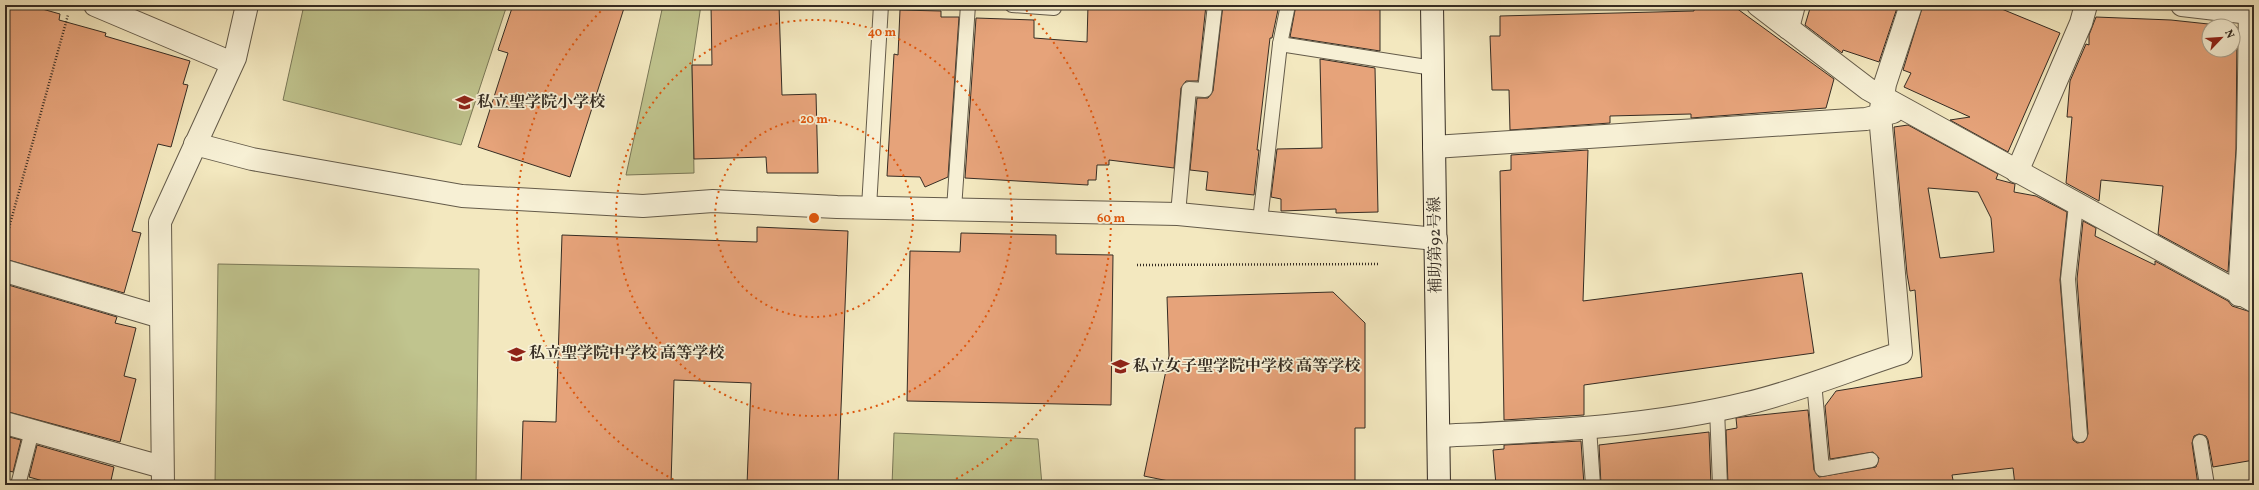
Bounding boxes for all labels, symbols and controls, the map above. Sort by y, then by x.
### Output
north arrow [2201,18,2241,58]
text: 40 m [868,25,897,41]
text: N [2220,28,2237,41]
place label: 私立聖学院小学校 [477,92,606,114]
school or university icon: 私立聖学院小学校 [454,93,474,113]
text: 20 m [800,112,828,128]
street label: 補助第92号線 [1424,196,1448,294]
centre of rings [807,211,821,225]
text: 60 m [1097,211,1125,227]
place label: 私立聖学院中学校 高等学校 [529,343,725,365]
school or university icon: 私立聖学院中学校 高等学校 [506,344,526,364]
place label: 私立女子聖学院中学校 高等学校 [1133,356,1361,378]
school or university icon: 私立女子聖学院中学校 高等学校 [1110,357,1130,377]

